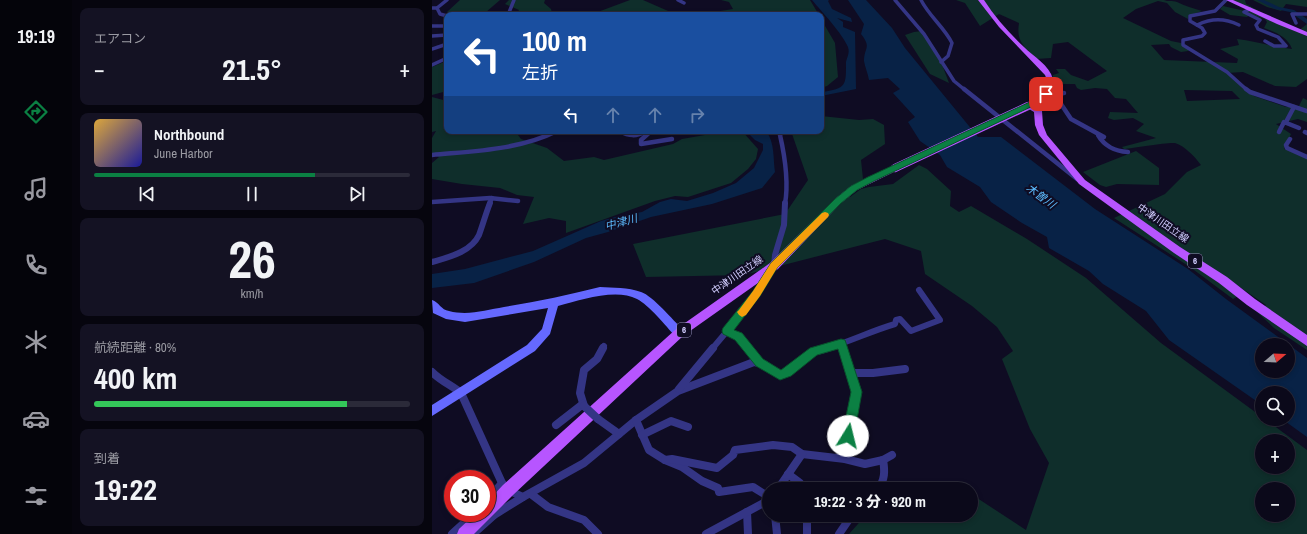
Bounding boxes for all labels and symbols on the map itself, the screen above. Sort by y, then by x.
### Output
pin [1029,77,1063,111]
water label: 木曽川 [1024,181,1059,212]
street label: 中津川田立線 [1135,200,1191,246]
water label: 中津川 [603,211,640,233]
street label: 中津川田立線 [709,252,765,298]
road number: 6 [1188,254,1202,268]
road number: 6 [677,323,691,337]
north arrow [1255,338,1295,378]
position arrow [827,415,869,457]
speed limit sign: 30 [444,470,496,522]

